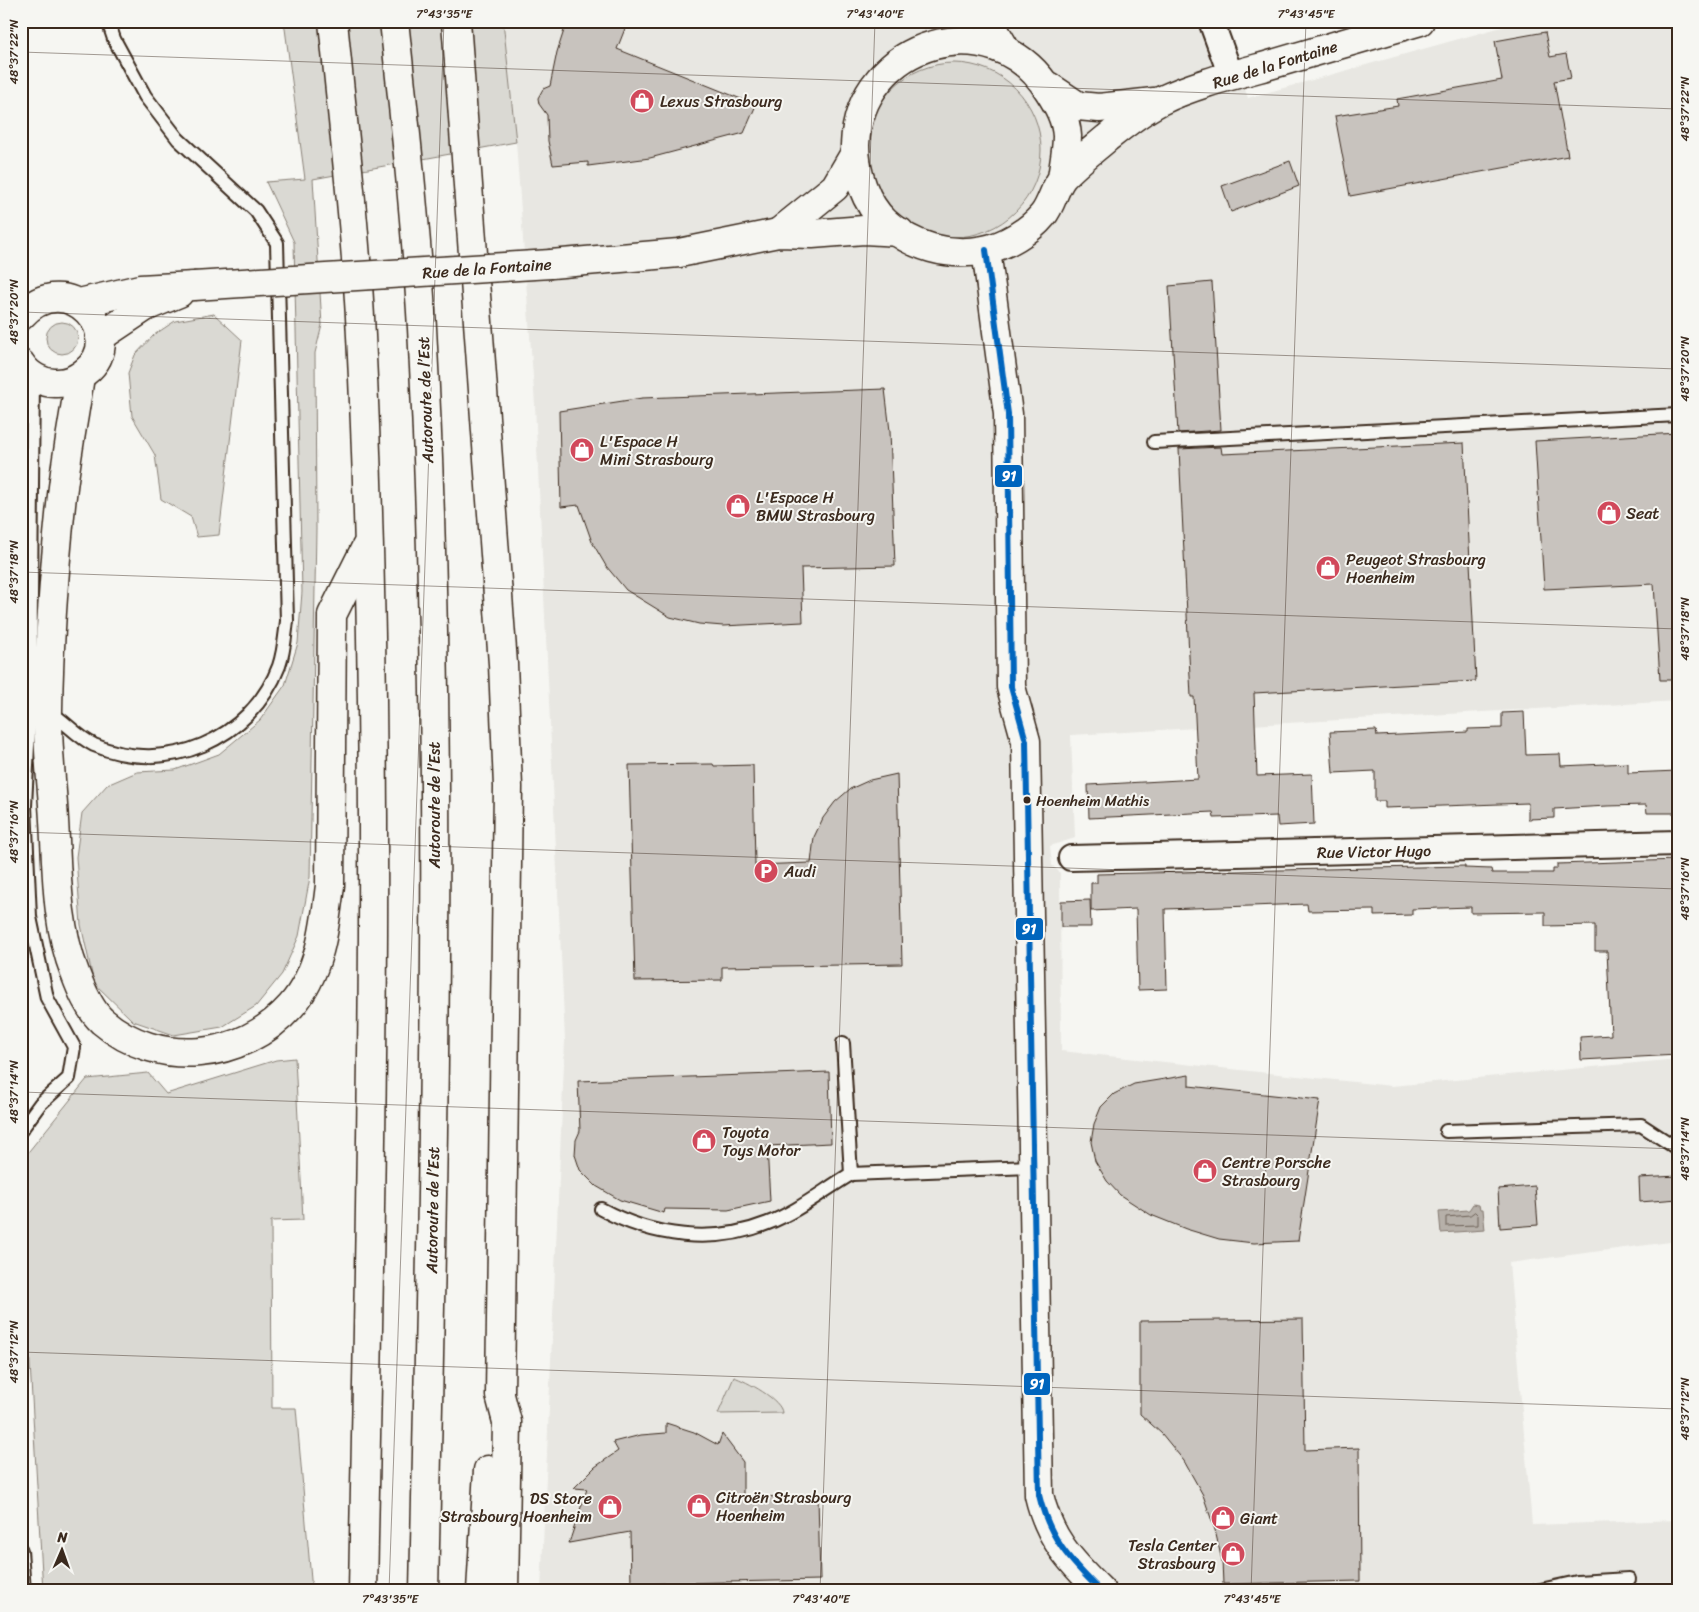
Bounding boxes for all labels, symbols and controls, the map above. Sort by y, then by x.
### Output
text: 7°43'35"E [416,3,473,25]
text: 7°43'40"E [846,3,905,25]
text: 7°43'45"E [1277,3,1336,25]
text: 48°37'22"N [3,19,25,84]
street label: Rue de la Fontaine [1209,32,1341,97]
text: 48°37'22"N [1674,76,1696,141]
place label: Lexus Strasbourg [660,87,782,116]
shop icon: Lexus Strasbourg [629,88,655,114]
street label: Rue de la Fontaine [421,250,553,287]
text: 48°37'20"N [3,279,25,345]
street label: Autoroute de l’Est [409,336,442,465]
text: 48°37'20"N [1674,336,1696,402]
place label: L'Espace H Mini Strasbourg [600,427,714,474]
shop icon: L'Espace H Mini Strasbourg [569,437,595,463]
line badge: 91 [994,464,1023,488]
text: 91 [1002,464,1016,489]
place label: L'Espace H BMW Strasbourg [756,483,875,530]
shop icon: L'Espace H BMW Strasbourg [725,493,751,519]
place label: Seat [1626,499,1659,528]
shop icon: Seat [1596,500,1622,526]
text: 48°37'18"N [3,540,25,604]
place label: Peugeot Strasbourg Hoenheim [1346,545,1486,592]
shop icon: Peugeot Strasbourg Hoenheim [1315,555,1341,581]
text: 48°37'18"N [1674,597,1696,661]
street label: Autoroute de l’Est [420,742,449,869]
place label: Hoenheim Mathis [1036,788,1150,814]
marker: Hoenheim Mathis [1022,795,1032,805]
text: 48°37'16"N [3,800,25,864]
street label: Rue Victor Hugo [1317,836,1431,867]
place label: Audi [783,857,817,886]
text: 48°37'16"N [1674,857,1696,921]
parking icon: Audi [753,858,779,884]
line badge: 91 [1015,917,1044,941]
text: 91 [1022,917,1036,942]
text: 48°37'14"N [3,1059,25,1124]
text: 48°37'14"N [1674,1116,1696,1181]
place label: Toyota Toys Motor [722,1118,802,1165]
shop icon: Toyota Toys Motor [691,1128,717,1154]
street label: Autoroute de l’Est [417,1146,448,1275]
place label: Centre Porsche Strasbourg [1222,1148,1331,1195]
shop icon: Centre Porsche Strasbourg [1192,1158,1218,1184]
text: 48°37'12"N [3,1320,25,1384]
line badge: 91 [1023,1372,1051,1396]
text: 91 [1030,1372,1044,1397]
text: 48°37'12"N [1674,1377,1696,1441]
place label: Citroën Strasbourg Hoenheim [716,1483,851,1530]
place label: DS Store Strasbourg Hoenheim [440,1484,592,1531]
shop icon: Citroën Strasbourg Hoenheim [686,1493,712,1519]
shop icon: DS Store Strasbourg Hoenheim [597,1494,623,1520]
place label: Giant [1240,1504,1278,1533]
shop icon: Giant [1210,1505,1236,1531]
north arrow [38,1524,88,1574]
text: N [56,1525,68,1550]
place label: Tesla Center Strasbourg [1128,1531,1217,1578]
shop icon: Tesla Center Strasbourg [1220,1541,1246,1567]
text: 7°43'35"E [362,1588,419,1610]
text: 7°43'40"E [792,1588,851,1610]
text: 7°43'45"E [1223,1588,1282,1610]

